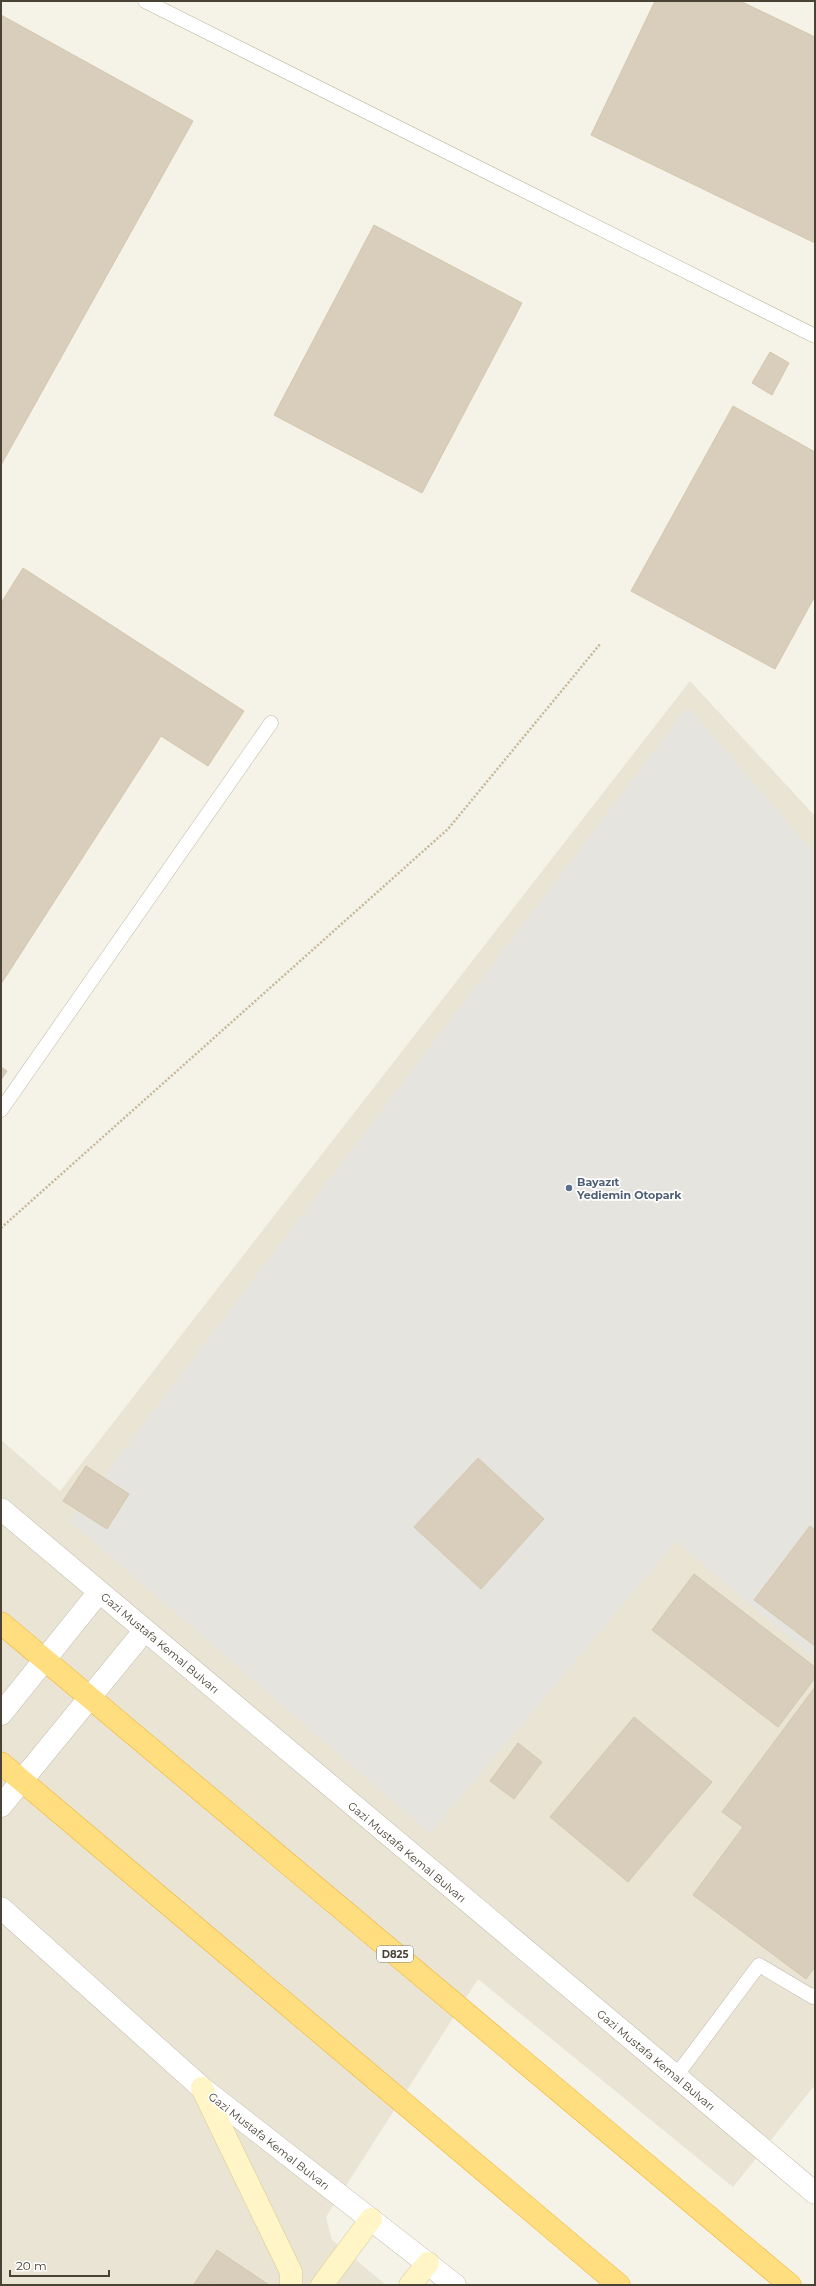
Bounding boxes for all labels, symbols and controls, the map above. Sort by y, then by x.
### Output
place label: Bayazıt Yediemin Otopark [576,1175,682,1202]
marker: Bayazıt Yediemin Otopark [564,1183,574,1193]
street label: Gazi Mustafa Kemal Bulvarı [98,1589,222,1697]
street label: Gazi Mustafa Kemal Bulvarı [345,1798,469,1906]
road number: D825 [377,1946,413,1962]
street label: Gazi Mustafa Kemal Bulvarı [594,2006,718,2114]
street label: Gazi Mustafa Kemal Bulvarı [206,2089,332,2193]
scale bar [10,2252,109,2278]
text: 20 m [16,2258,47,2273]

